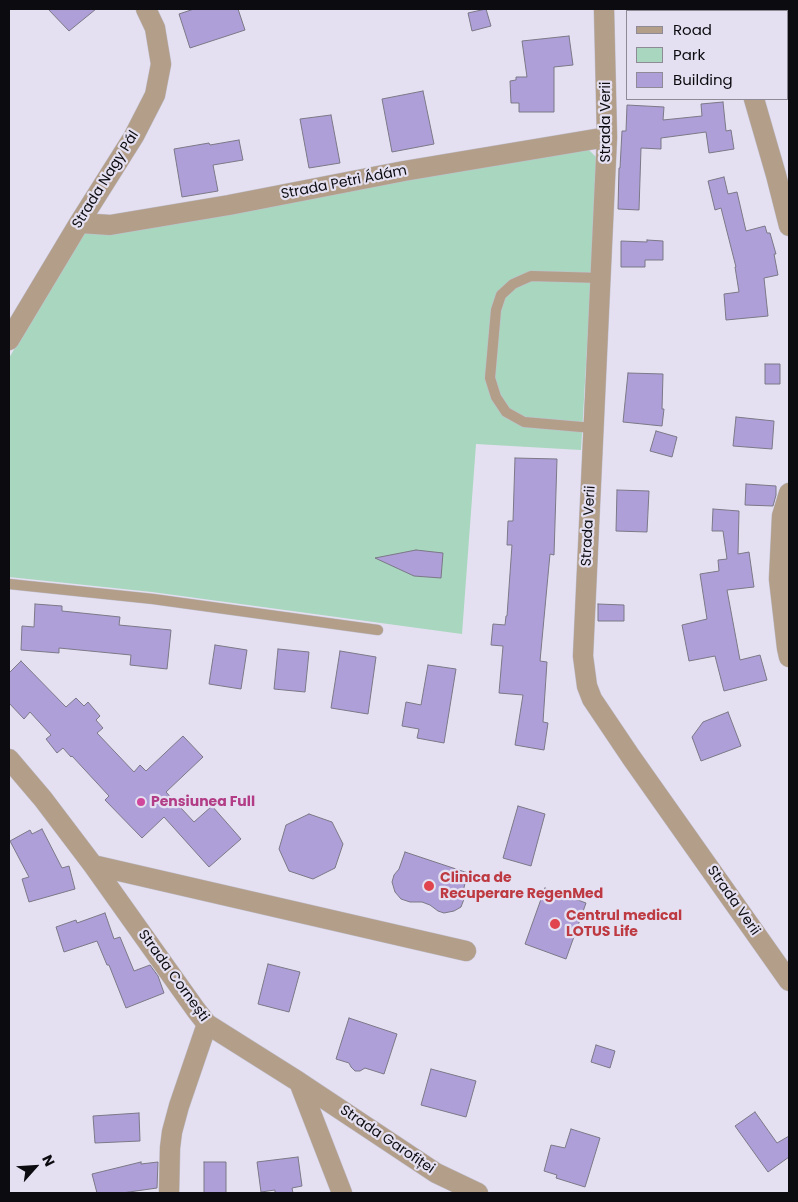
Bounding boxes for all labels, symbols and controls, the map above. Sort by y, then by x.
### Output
legend [626,10,788,100]
text: Road [673,19,712,40]
text: Park [673,44,705,65]
text: Building [673,69,733,90]
street label: Strada Verii [598,82,614,162]
street label: Strada Nagy Pál [69,128,143,232]
street label: Strada Petri Ádám [280,163,408,203]
street label: Strada Verii [578,485,600,567]
place label: Pensiunea Full [151,794,255,810]
marker: Pensiunea Full [135,796,147,808]
street label: Strada Verii [703,863,763,939]
place label: Clinica de Recuperare RegenMed [440,870,603,902]
marker: Clinica de Recuperare RegenMed [422,879,436,893]
place label: Centrul medical LOTUS Life [566,908,682,940]
marker: Centrul medical LOTUS Life [548,917,562,931]
street label: Strada Cornești [134,927,212,1025]
street label: Strada Garofiței [337,1102,437,1178]
north arrow [10,1142,60,1192]
text: N [37,1151,60,1170]

